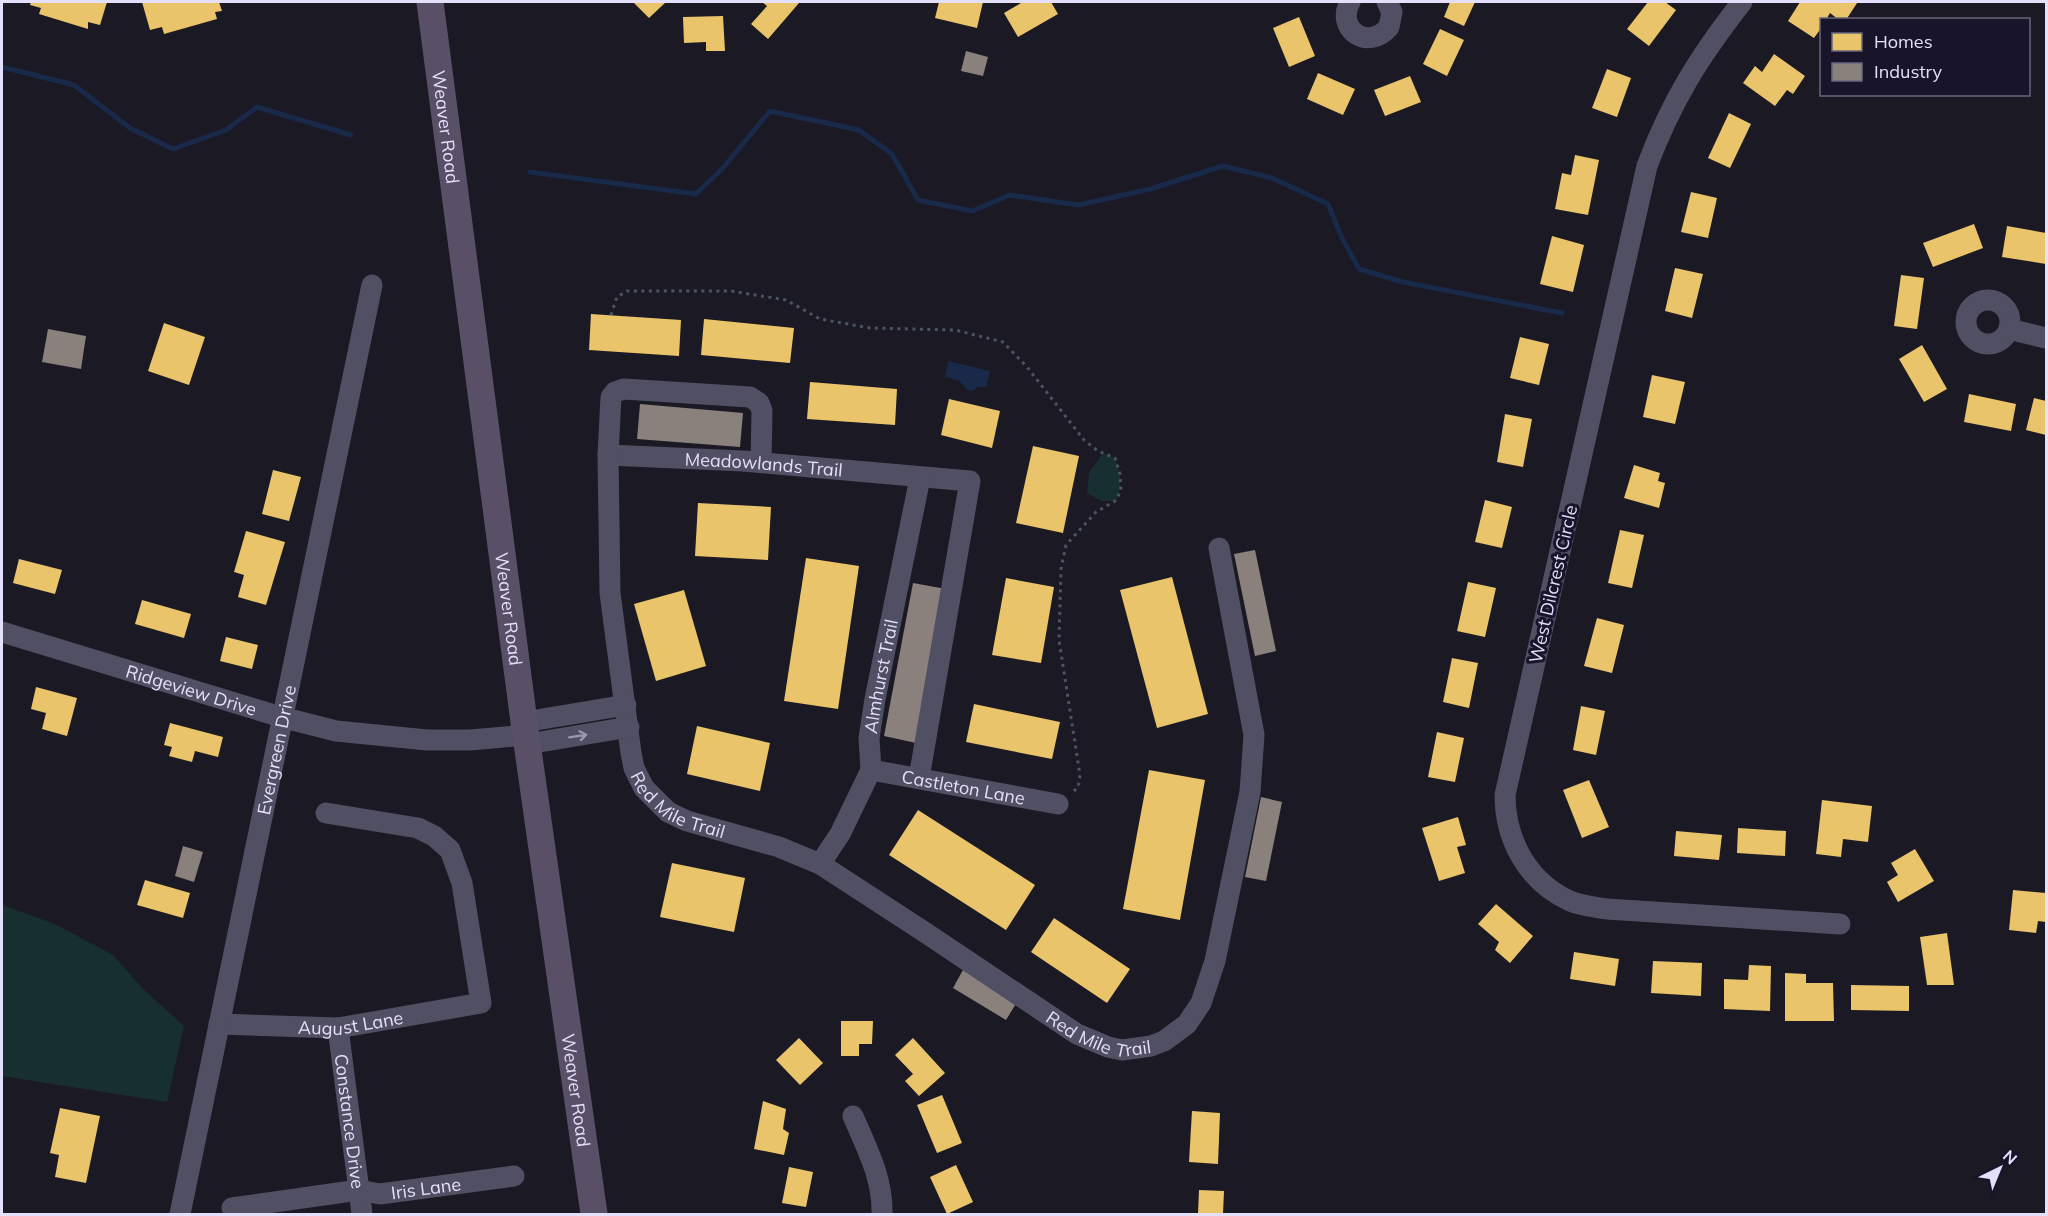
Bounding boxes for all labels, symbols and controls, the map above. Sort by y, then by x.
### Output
legend [1820,18,2030,96]
text: Homes [1874,30,1933,53]
text: Industry [1874,60,1943,83]
street label: Weaver Road [428,69,465,185]
street label: Meadowlands Trail [684,447,844,481]
street label: West Dilcrest Circle [1524,503,1582,665]
street label: Weaver Road [490,551,528,667]
street label: Almhurst Trail [858,617,902,735]
street label: Ridgeview Drive [123,659,260,720]
street label: Evergreen Drive [251,683,301,817]
one-way arrow [568,730,588,741]
street label: Castleton Lane [900,764,1027,809]
street label: Red Mile Trail [626,767,728,843]
street label: August Lane [298,1005,405,1040]
street label: Red Mile Trail [1042,1005,1152,1062]
street label: Weaver Road [557,1032,596,1148]
street label: Constance Drive [330,1052,370,1190]
north arrow [1970,1138,2030,1198]
text: N [1999,1146,2021,1168]
street label: Iris Lane [390,1172,462,1204]

